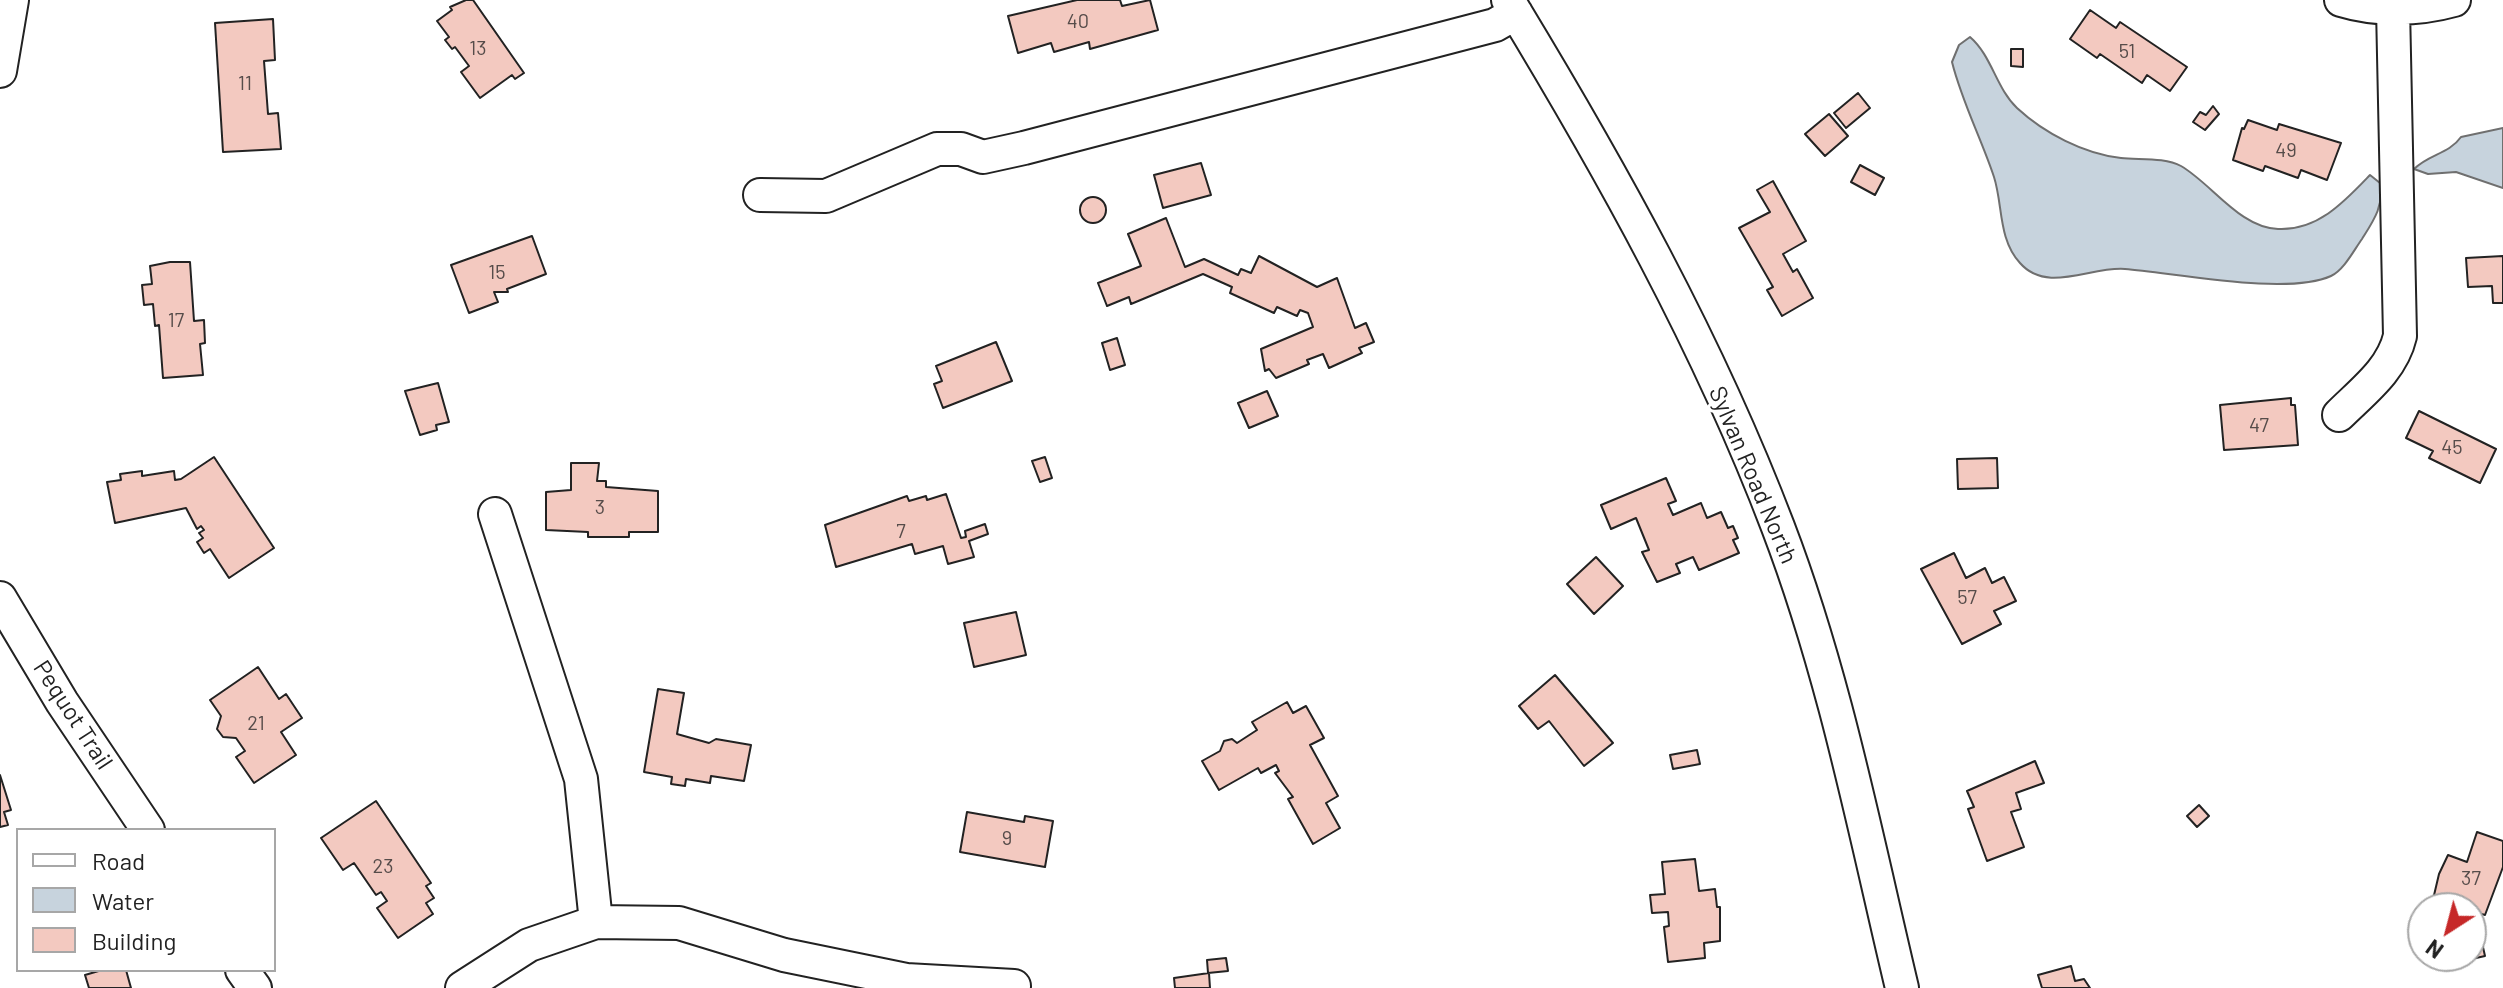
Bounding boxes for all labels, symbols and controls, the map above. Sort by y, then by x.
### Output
house number: 40 [1067,9,1089,33]
house number: 13 [469,36,487,60]
house number: 51 [2119,39,2135,63]
house number: 11 [238,71,252,95]
house number: 49 [2275,138,2297,162]
house number: 15 [488,260,506,284]
house number: 17 [168,308,184,332]
street label: Sylvan Road North [1703,382,1803,568]
house number: 47 [2249,413,2269,437]
house number: 45 [2441,435,2463,459]
house number: 3 [595,495,605,519]
house number: 7 [896,519,906,543]
house number: 57 [1957,585,1977,609]
street label: Pequot Trail [27,655,119,775]
house number: 21 [247,711,265,735]
house number: 9 [1002,826,1012,850]
legend [16,828,276,972]
text: Road [92,846,145,875]
house number: 23 [373,854,393,878]
house number: 37 [2461,866,2481,890]
text: Water [92,886,154,915]
north arrow [2407,892,2487,972]
text: Building [92,926,176,955]
text: N [2421,935,2448,965]

